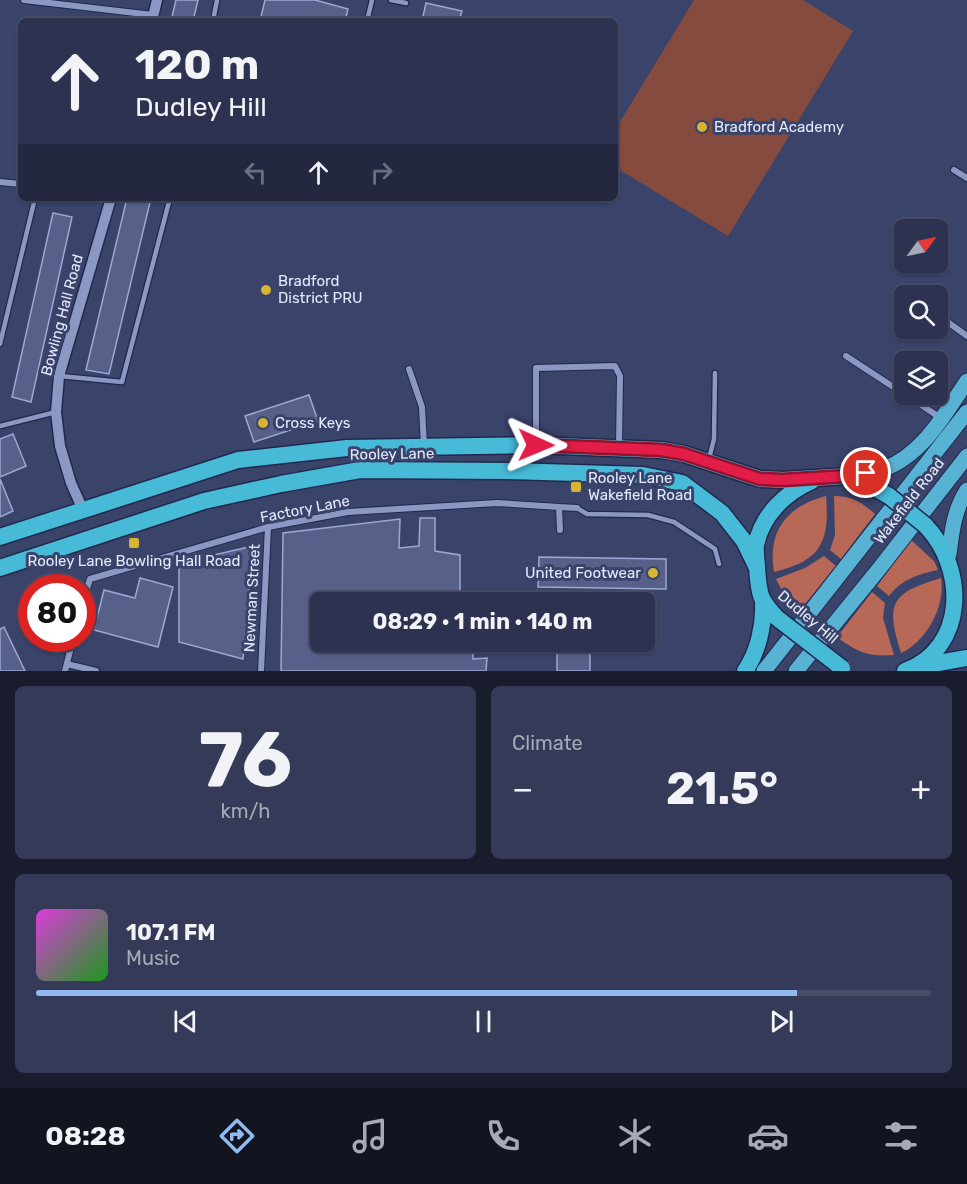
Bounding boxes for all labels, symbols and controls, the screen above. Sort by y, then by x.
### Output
text: 120 m [135,40,259,90]
icon: ahead [36,42,114,120]
text: Dudley Hill [135,91,267,123]
place label: Bradford Academy [714,118,844,136]
marker: Bradford Academy [695,120,709,134]
icon: left [239,156,272,189]
icon: ahead [302,156,335,189]
icon: right [365,156,398,189]
north arrow [894,219,948,273]
map controls [894,219,948,405]
street label: Bowling Hall Road [37,252,87,378]
place label: Bradford District PRU [278,272,363,307]
marker: Bradford District PRU [259,283,273,297]
button: search [894,285,948,339]
button: layers [894,351,948,405]
position arrow [504,413,568,477]
place label: Cross Keys [275,414,351,432]
marker: Cross Keys [256,416,270,430]
street label: Rooley Lane [350,444,434,464]
pin [840,447,891,498]
street label: Wakefield Road [870,454,948,548]
icon: arrive [849,456,882,489]
place label: Rooley Lane Wakefield Road [588,469,692,504]
marker: Rooley Lane Wakefield Road [569,480,583,494]
street label: Factory Lane [259,491,351,527]
marker: Rooley Lane Bowling Hall Road [127,536,141,550]
street label: Newman Street [240,543,264,653]
place label: Rooley Lane Bowling Hall Road [27,552,241,570]
place label: United Footwear [525,564,641,582]
marker: United Footwear [646,566,660,580]
speed limit sign: 80 [18,574,96,652]
street label: Dudley Hill [774,587,842,647]
text: 08:29 · 1 min · 140 m [373,608,592,635]
text: 76 [199,713,292,806]
text: Climate [512,731,583,755]
text: 21.5° [666,762,778,815]
text: − [512,769,533,808]
text: + [910,769,931,808]
text: km/h [221,799,270,823]
text: 107.1 FM [126,919,216,946]
text: Music [126,946,180,970]
icon: previous [169,1005,202,1038]
icon: pause [467,1005,500,1038]
icon: next [765,1005,798,1038]
icon: directions [216,1115,258,1157]
icon: music [349,1115,391,1157]
icon: phone [482,1115,524,1157]
icon: climate [614,1115,656,1157]
icon: car [747,1115,789,1157]
icon: filters [880,1115,922,1157]
text: 08:28 [45,1120,126,1152]

